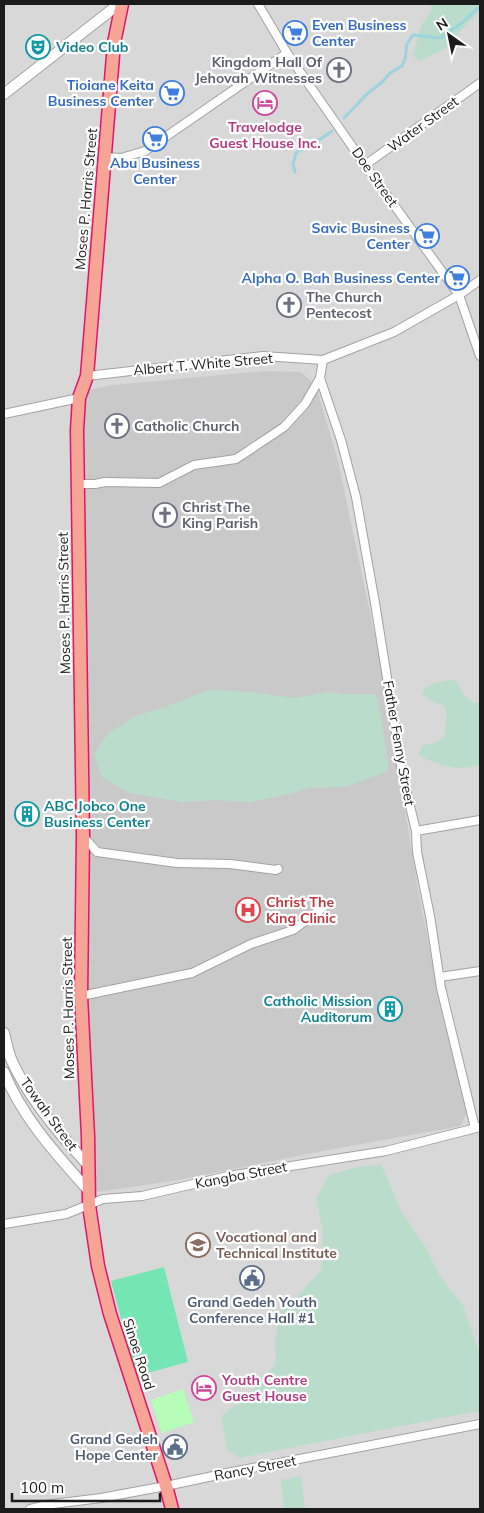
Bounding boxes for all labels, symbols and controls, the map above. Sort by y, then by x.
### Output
north arrow [424,10,474,60]
text: N [433,14,451,35]
place label: Even Business Center [312,16,406,50]
supermarket icon: Even Business Center [282,20,308,46]
theatre icon: Video Club [25,34,51,60]
place label: Video Club [55,38,129,56]
place label: Kingdom Hall Of Jehovah Witnesses [195,53,323,87]
church icon: Kingdom Hall Of Jehovah Witnesses [326,57,352,83]
place label: Tioiane Keita Business Center [48,76,154,110]
supermarket icon: Tioiane Keita Business Center [159,80,185,106]
hotel icon: Travelodge Guest House Inc. [252,90,278,116]
street label: Water Street [384,92,462,156]
place label: Travelodge Guest House Inc. [209,118,321,152]
supermarket icon: Abu Business Center [142,126,168,152]
street label: Moses P. Harris Street [71,127,101,271]
street label: Doe Street [348,144,402,210]
place label: Abu Business Center [110,154,200,188]
place label: Savic Business Center [311,219,410,253]
supermarket icon: Savic Business Center [414,223,440,249]
supermarket icon: Alpha O. Bah Business Center [444,265,470,291]
place label: Alpha O. Bah Business Center [242,269,440,287]
place label: The Church Pentecost [306,288,382,322]
church icon: The Church Pentecost [276,292,302,318]
street label: Albert T. White Street [132,349,274,379]
church icon: Catholic Church [104,413,130,439]
place label: Catholic Church [134,417,240,435]
place label: Christ The King Parish [182,498,258,532]
church icon: Christ The King Parish [152,502,178,528]
street label: Moses P. Harris Street [54,532,74,674]
street label: Father Fenny Street [379,679,419,807]
place label: ABC Jobco One Business Center [44,797,151,831]
building icon: ABC Jobco One Business Center [14,801,40,827]
place label: Christ The King Clinic [266,893,336,927]
hospital icon: Christ The King Clinic [235,897,261,923]
street label: Moses P. Harris Street [58,937,78,1079]
place label: Catholic Mission Auditorum [264,992,372,1026]
building icon: Catholic Mission Auditorum [377,996,403,1022]
street label: Towah Street [16,1074,82,1154]
street label: Kangba Street [194,1157,289,1193]
place label: Vocational and Technical Institute [215,1228,337,1262]
school or university icon: Vocational and Technical Institute [185,1232,211,1258]
public building icon: Grand Gedeh Youth Conference Hall #1 [239,1265,265,1291]
place label: Grand Gedeh Youth Conference Hall #1 [187,1293,317,1327]
street label: Sinoe Road [119,1316,159,1392]
place label: Youth Centre Guest House [221,1371,308,1405]
hotel icon: Youth Centre Guest House [191,1375,217,1401]
place label: Grand Gedeh Hope Center [70,1430,158,1464]
public building icon: Grand Gedeh Hope Center [162,1434,188,1460]
street label: Rancy Street [213,1451,298,1485]
scale bar [12,1470,160,1502]
text: 100 m [20,1478,64,1497]

